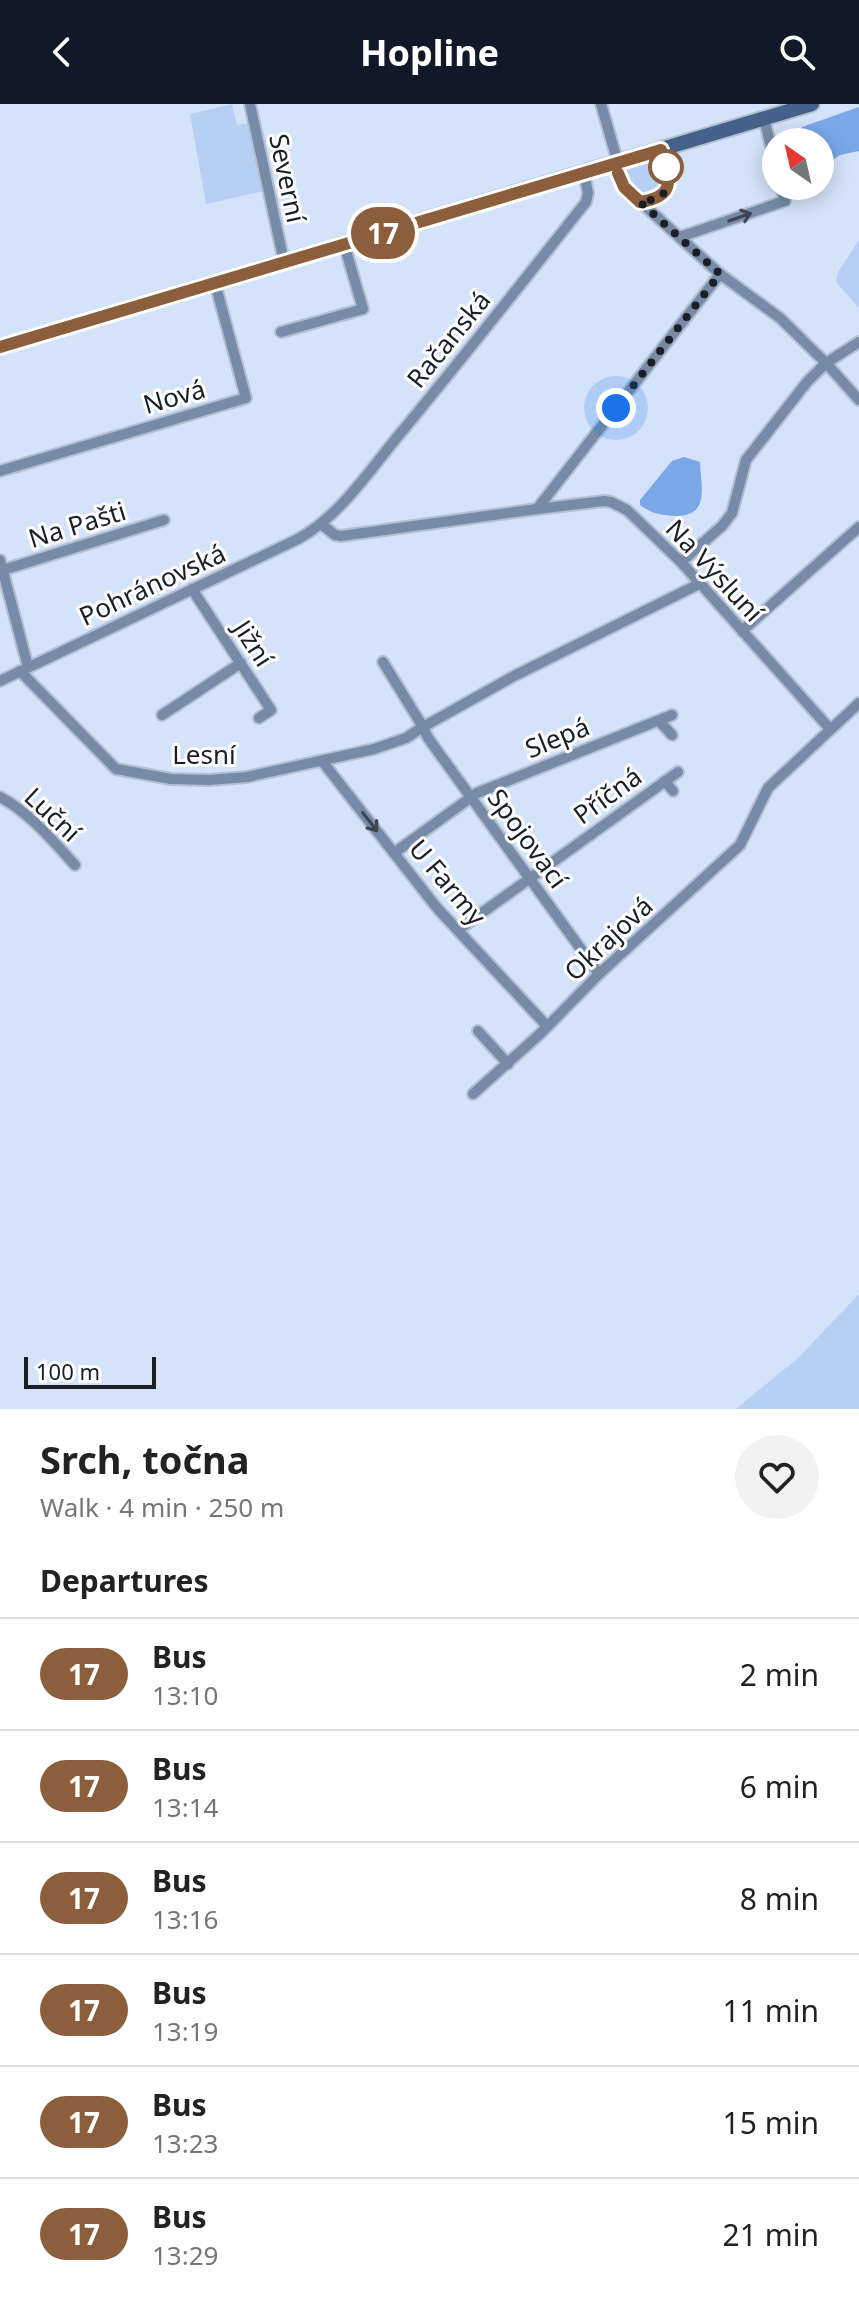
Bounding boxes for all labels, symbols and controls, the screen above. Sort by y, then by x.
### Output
text: Hopline [360,28,499,77]
icon: back [40,30,84,74]
icon: search [775,30,819,74]
north arrow [762,128,834,200]
map controls [762,128,834,200]
street label: Severní [261,130,315,227]
unlabelled marker [649,150,683,184]
line badge: 17 [347,207,419,259]
one-way arrow [727,208,752,223]
text: 17 [367,214,399,252]
street label: Račanská [398,283,498,395]
street label: Nová [139,370,209,422]
your location [596,388,636,428]
street label: Na Pašti [24,492,130,556]
street label: Na Výsluní [658,511,773,630]
street label: Pohránovská [73,534,231,634]
street label: Jižní [224,610,283,674]
street label: Slepá [520,708,594,766]
street label: Lesní [172,736,237,772]
street label: Příčná [566,758,648,832]
street label: Luční [17,779,90,850]
street label: Spojovací [480,781,577,896]
one-way arrow [362,811,379,832]
street label: U Farmy [401,831,495,933]
street label: Okrajová [556,888,660,988]
scale bar [24,1353,156,1389]
text: 100 m [36,1356,100,1386]
text: Srch, točna [40,1433,250,1485]
button: heart [735,1435,819,1519]
text: Walk · 4 min · 250 m [40,1489,284,1525]
text: Departures [40,1560,209,1601]
text: Bus [152,1636,207,1677]
text: 2 min [740,1654,819,1695]
text: 17 [68,1655,100,1693]
text: 13:10 [152,1677,218,1713]
text: Bus [152,1748,207,1789]
text: 6 min [740,1766,819,1807]
text: 17 [68,1767,100,1805]
text: 13:14 [152,1789,218,1825]
text: Bus [152,1860,207,1901]
text: 8 min [740,1878,819,1919]
text: 17 [68,1879,100,1917]
text: 13:16 [152,1901,218,1937]
text: Bus [152,1972,207,2013]
text: 11 min [723,1990,819,2031]
text: 17 [68,1991,100,2029]
text: 13:19 [152,2013,218,2049]
text: Bus [152,2084,207,2125]
text: 15 min [723,2102,819,2143]
text: 17 [68,2103,100,2141]
text: 13:23 [152,2125,218,2161]
text: Bus [152,2196,207,2237]
text: 21 min [723,2214,819,2255]
text: 17 [68,2215,100,2253]
text: 13:29 [152,2237,218,2273]

